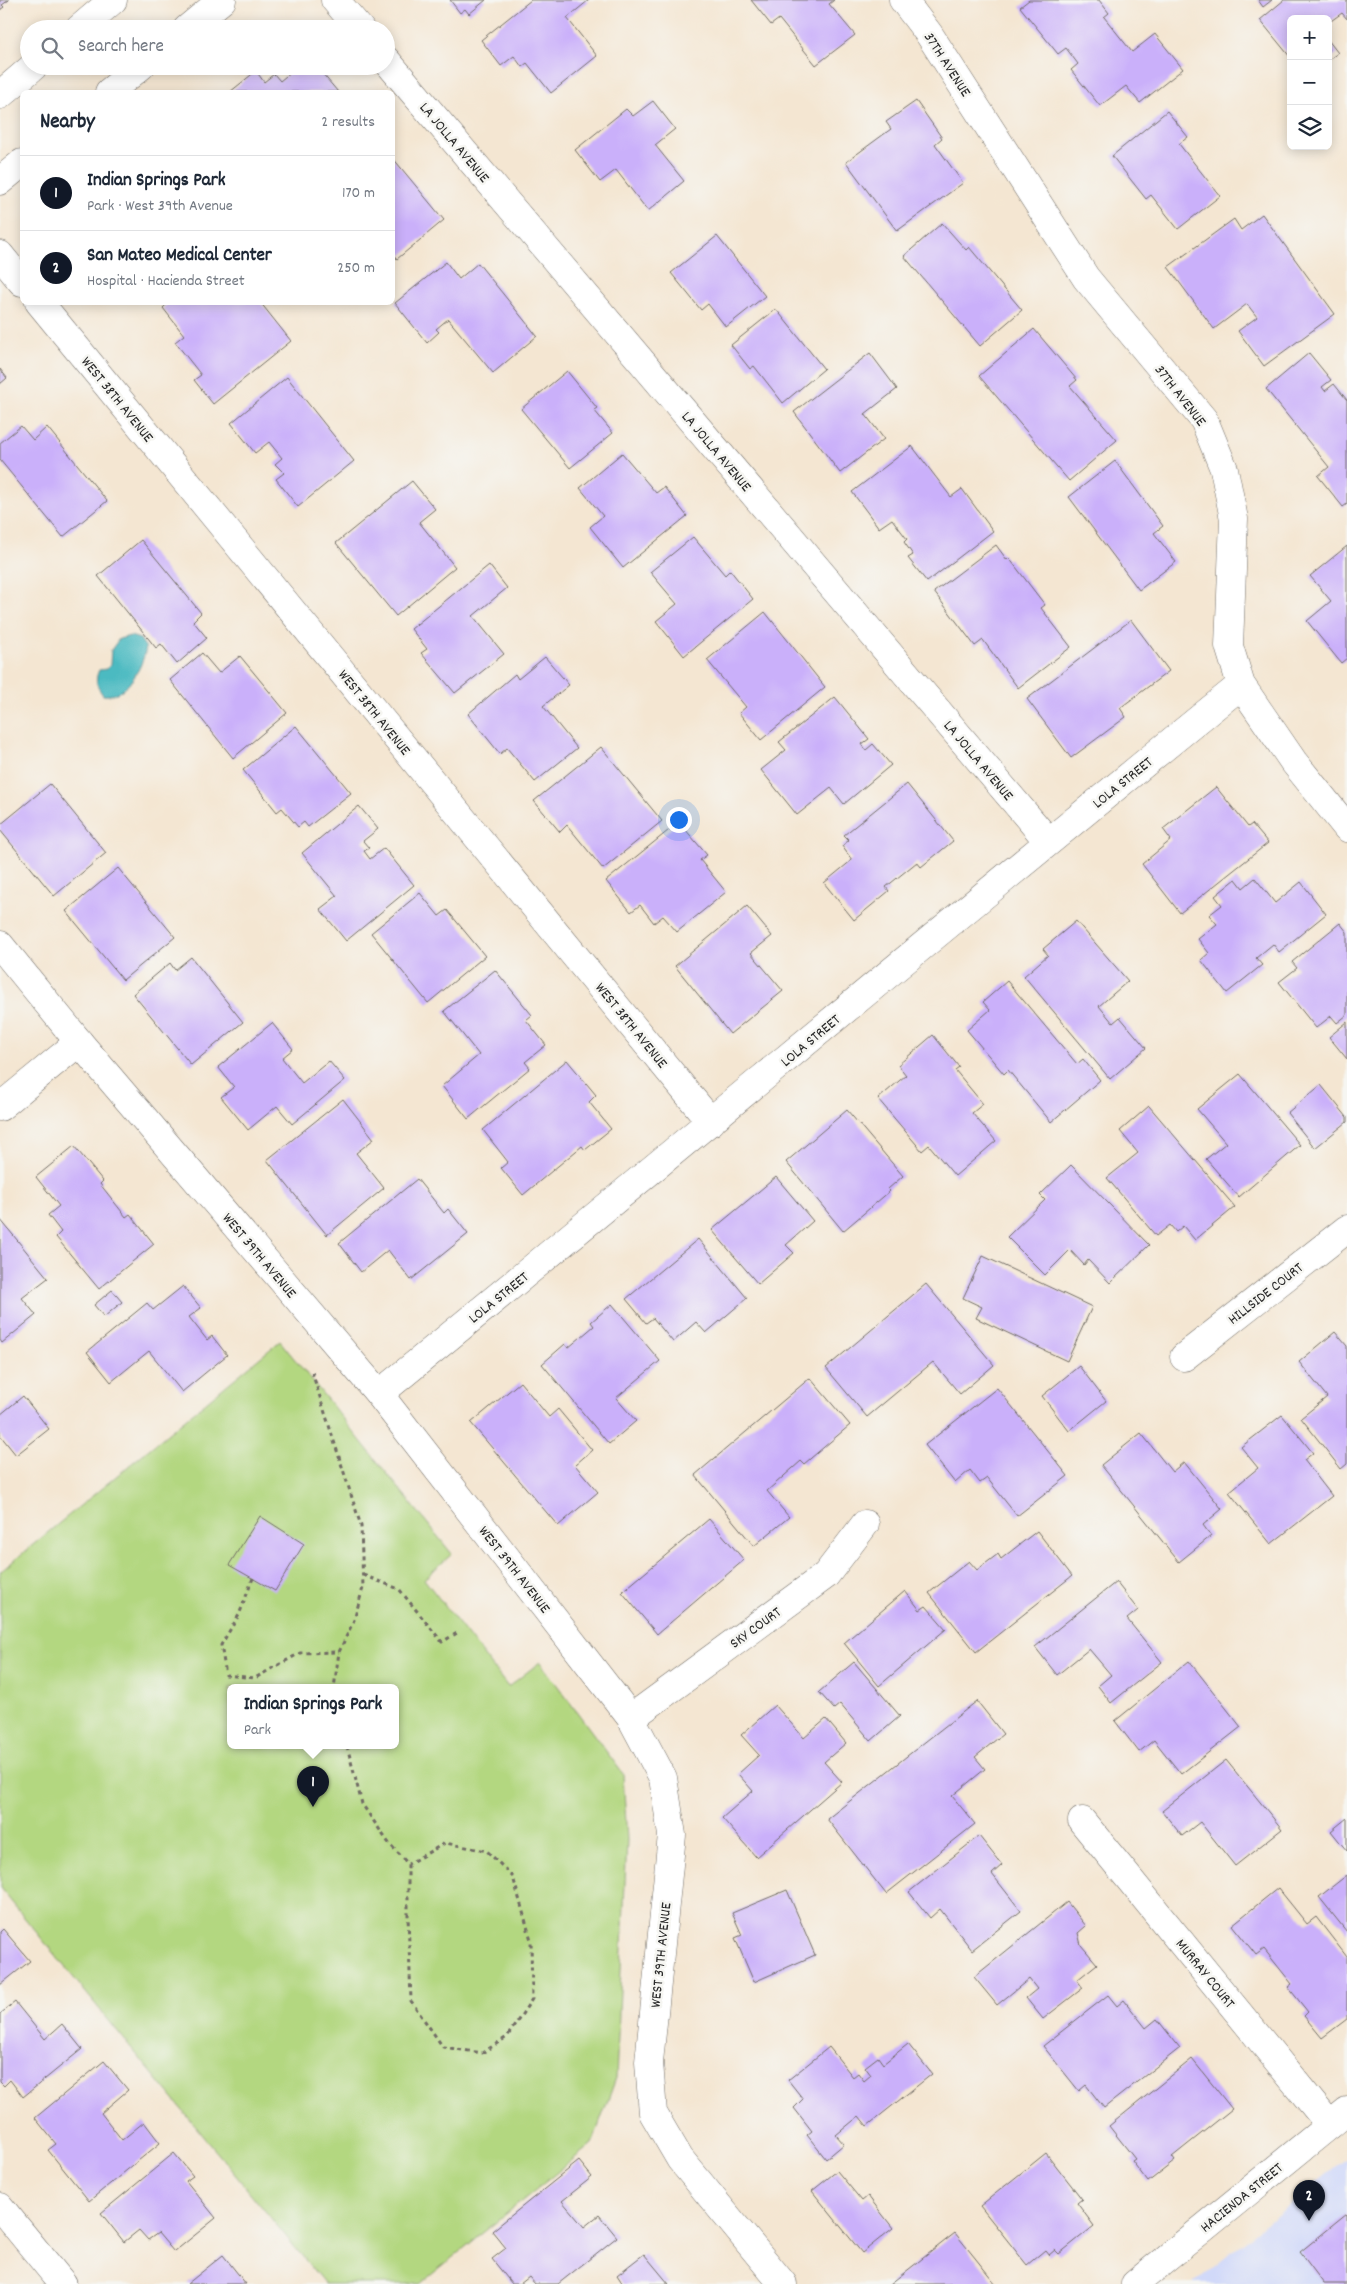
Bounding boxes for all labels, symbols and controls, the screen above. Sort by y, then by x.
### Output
map controls [1287,15,1332,150]
button: + [1287,15,1332,60]
search box [20,20,395,75]
street label: 37TH AVENUE [917,28,976,102]
icon: search [38,34,66,62]
text: Search here [78,34,164,61]
button: − [1287,60,1332,105]
street label: LA JOLLA AVENUE [413,98,494,189]
button: layers [1287,105,1332,150]
text: Nearby [40,108,95,138]
text: 2 results [321,111,375,134]
text: Indian Springs Park [87,168,226,195]
text: 1 [54,182,58,205]
text: 170 m [342,182,375,205]
text: Park · West 39th Avenue [87,195,233,218]
text: San Mateo Medical Center [87,243,272,270]
text: 2 [53,257,60,280]
text: 250 m [337,257,375,280]
text: Hospital · Hacienda Street [87,270,245,293]
street label: WEST 38TH AVENUE [75,353,158,448]
street label: 37TH AVENUE [1148,361,1211,432]
street label: LA JOLLA AVENUE [675,407,756,498]
street label: WEST 38TH AVENUE [332,666,415,761]
street label: LA JOLLA AVENUE [937,716,1018,807]
street label: LOLA STREET [1088,752,1158,815]
your location [666,807,692,833]
street label: WEST 38TH AVENUE [589,979,672,1074]
street label: LOLA STREET [777,1010,846,1073]
street label: WEST 39TH AVENUE [216,1209,301,1304]
street label: HILLSIDE COURT [1224,1258,1309,1331]
street label: LOLA STREET [464,1267,534,1330]
street label: WEST 39TH AVENUE [472,1522,555,1619]
street label: SKY COURT [726,1602,787,1655]
popup [227,1684,399,1749]
text: Indian Springs Park [244,1692,382,1719]
text: Park [244,1719,271,1742]
pin: 1 [297,1766,329,1807]
street label: WEST 39TH AVENUE [646,1901,678,2009]
street label: MURRAY COURT [1169,1935,1240,2014]
street label: HACIENDA STREET [1196,2158,1288,2239]
pin: 2 [1293,2180,1325,2221]

